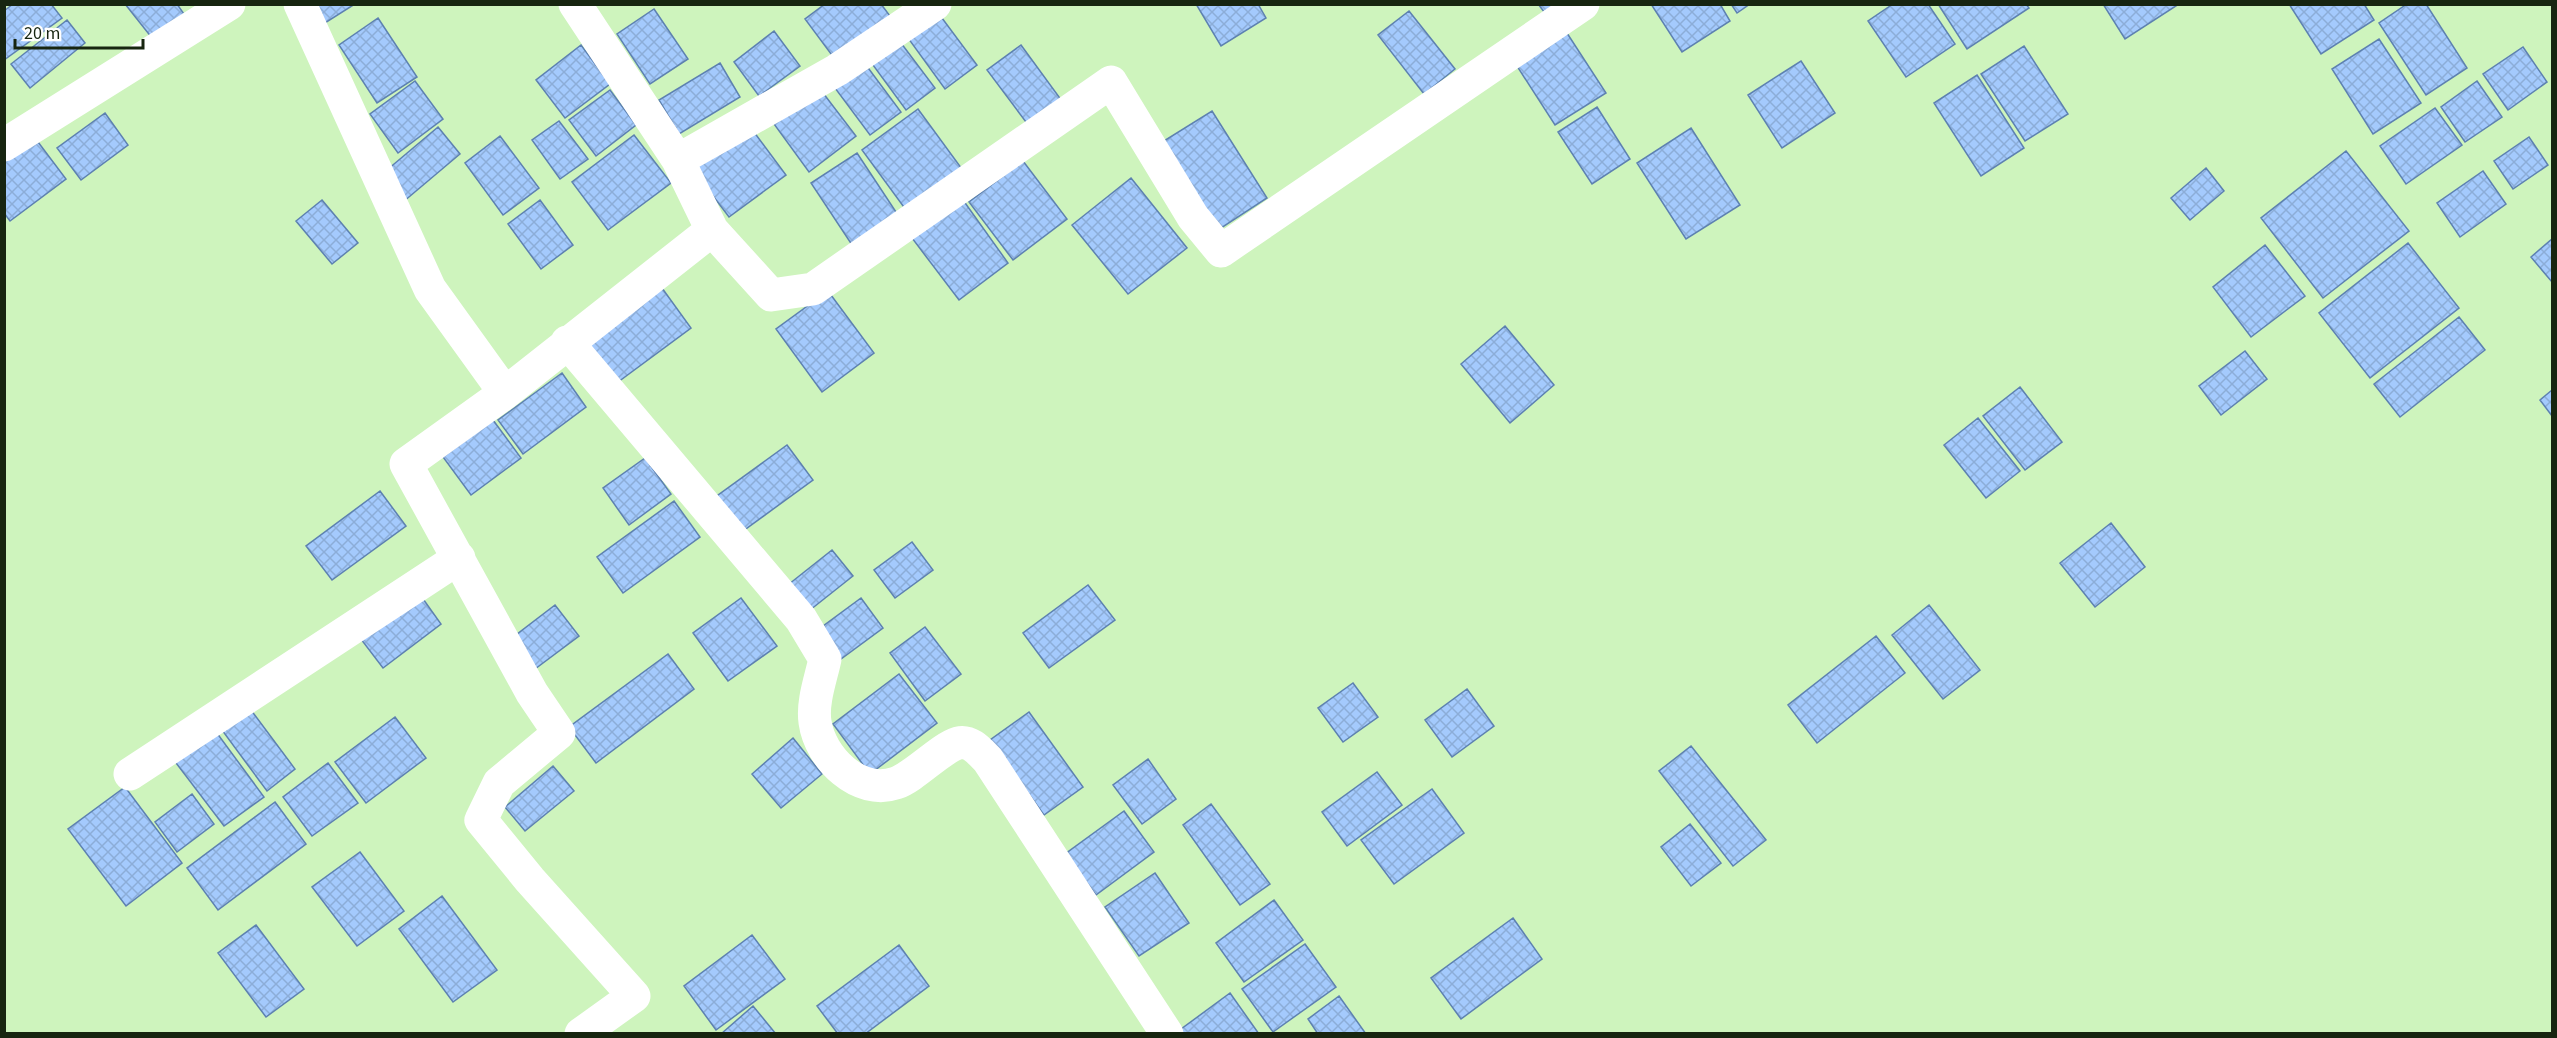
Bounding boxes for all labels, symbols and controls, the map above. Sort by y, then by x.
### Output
scale bar [15,12,142,50]
text: 20 m [24,21,60,46]

